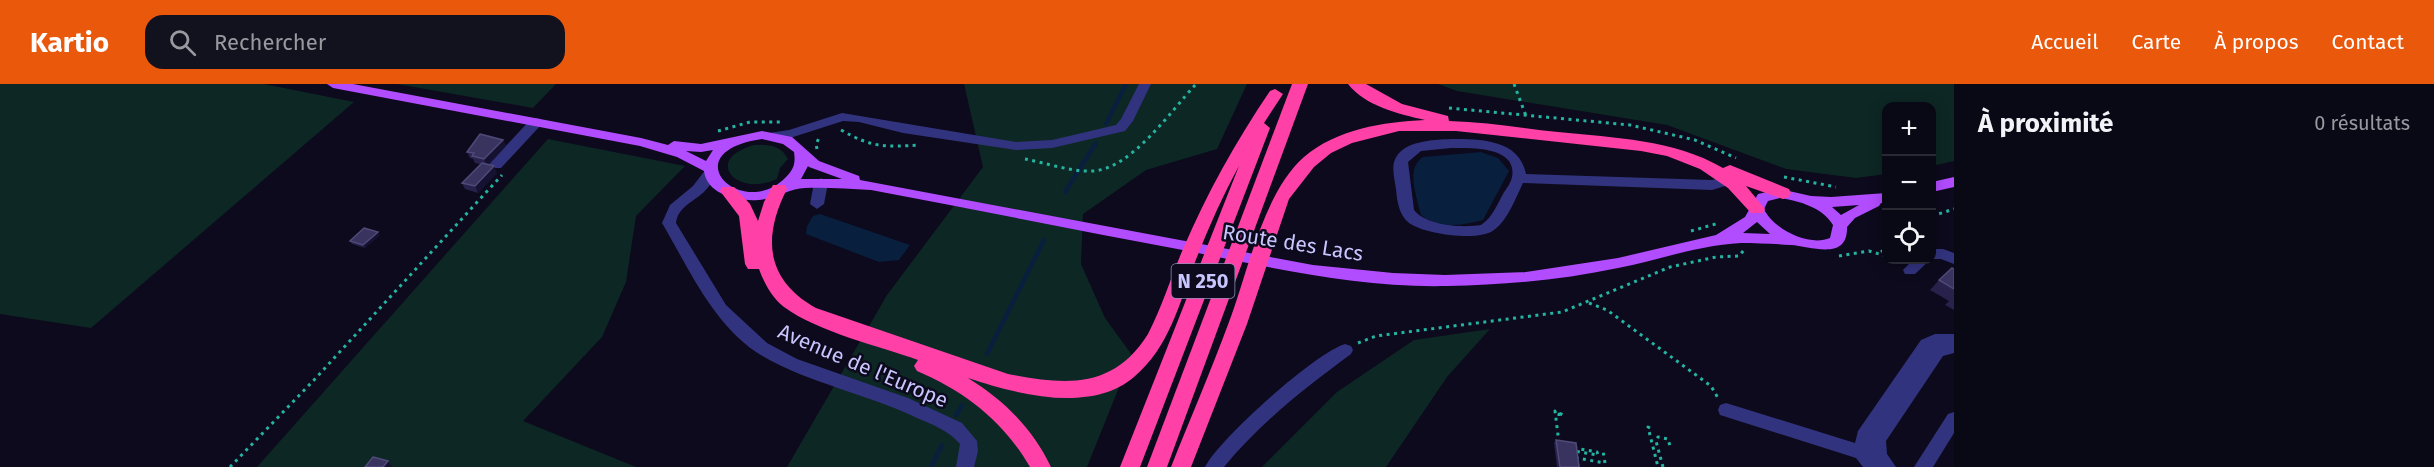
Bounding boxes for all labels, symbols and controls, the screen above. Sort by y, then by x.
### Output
search box [145,15,565,69]
text: Kartio [30,26,109,59]
icon: search [166,26,199,59]
text: Rechercher [214,29,326,56]
text: Accueil [2031,29,2098,55]
text: Carte [2131,29,2181,55]
text: À propos [2214,29,2299,55]
text: Contact [2332,29,2404,55]
map controls [1882,102,1936,264]
button: + [1882,102,1936,156]
text: À proximité [1978,108,2113,139]
text: 0 résultats [2314,111,2410,135]
button: − [1882,156,1936,210]
button: locate [1882,210,1936,264]
street label: Route des Lacs [1221,219,1365,267]
road number: N 250 [1172,264,1234,298]
street label: Avenue de l'Europe [774,318,952,414]

